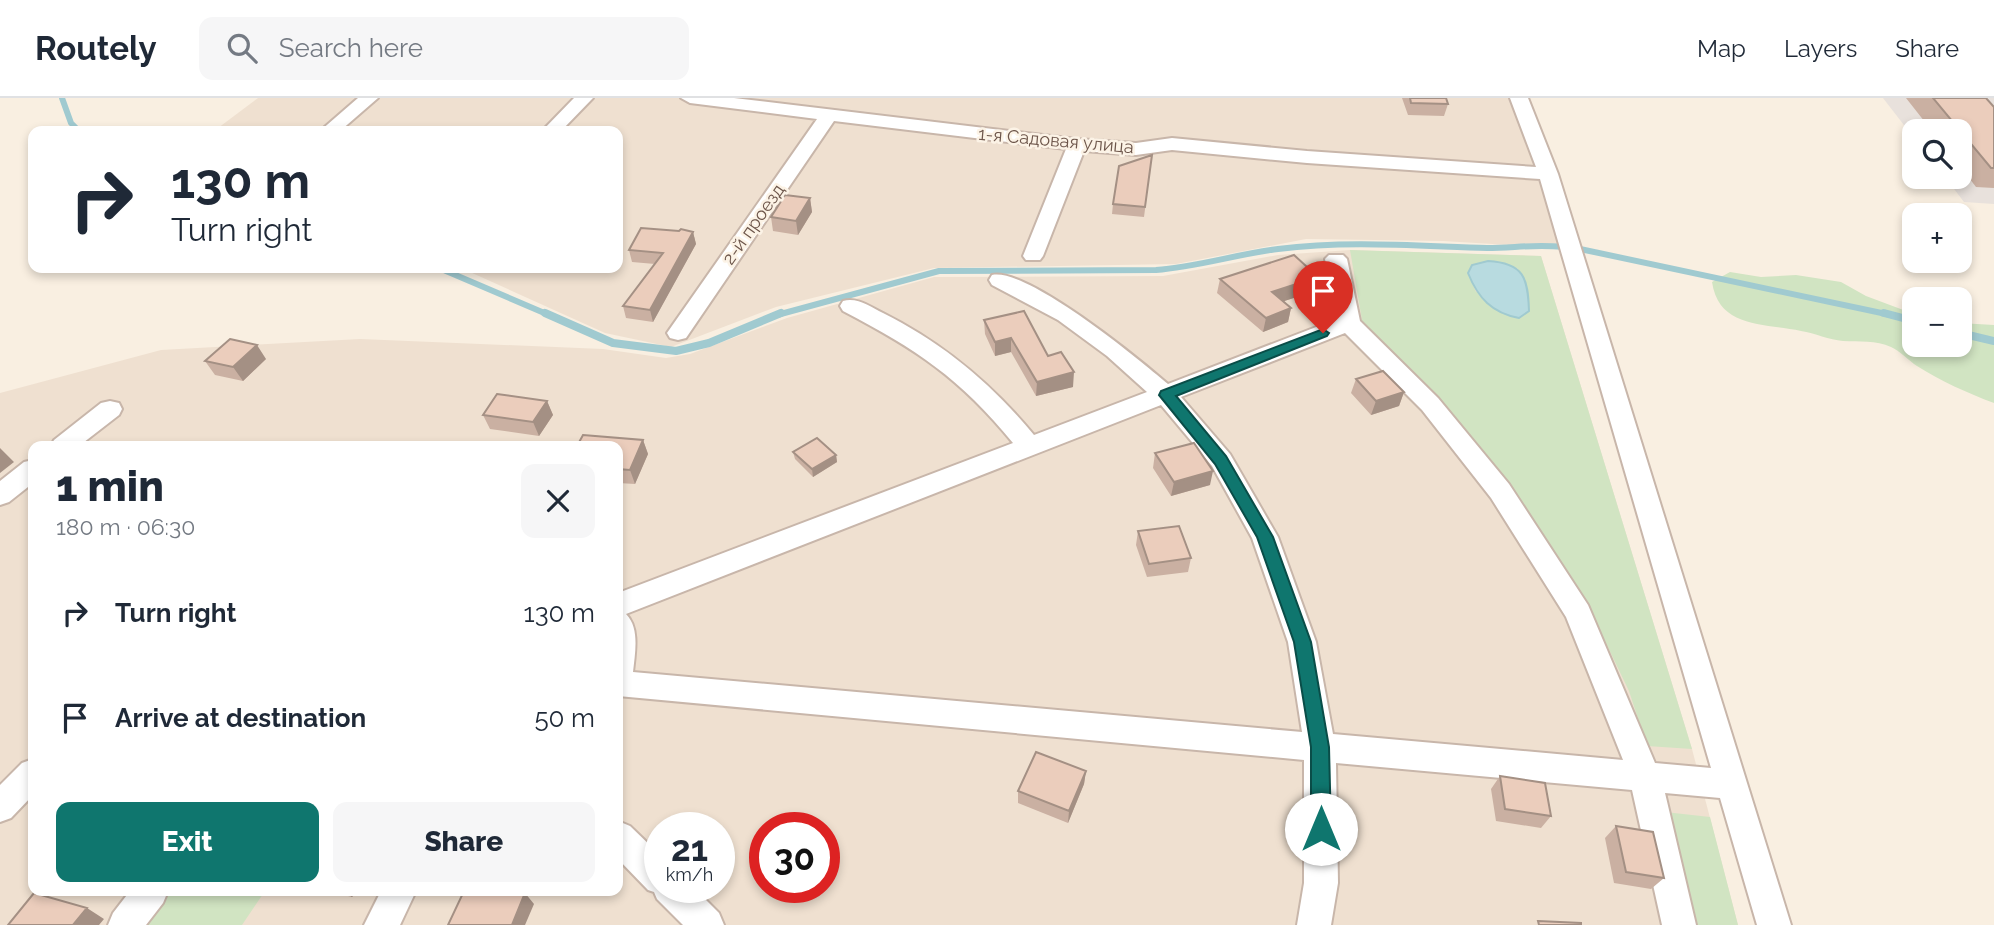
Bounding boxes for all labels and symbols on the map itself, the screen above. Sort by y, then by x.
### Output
street label: 1-я Садовая улица [977,123,1135,157]
street label: 2-й проезд [718,180,788,268]
pin [1293,261,1353,333]
position arrow [1284,792,1358,866]
speed limit sign: 30 [749,812,840,903]

